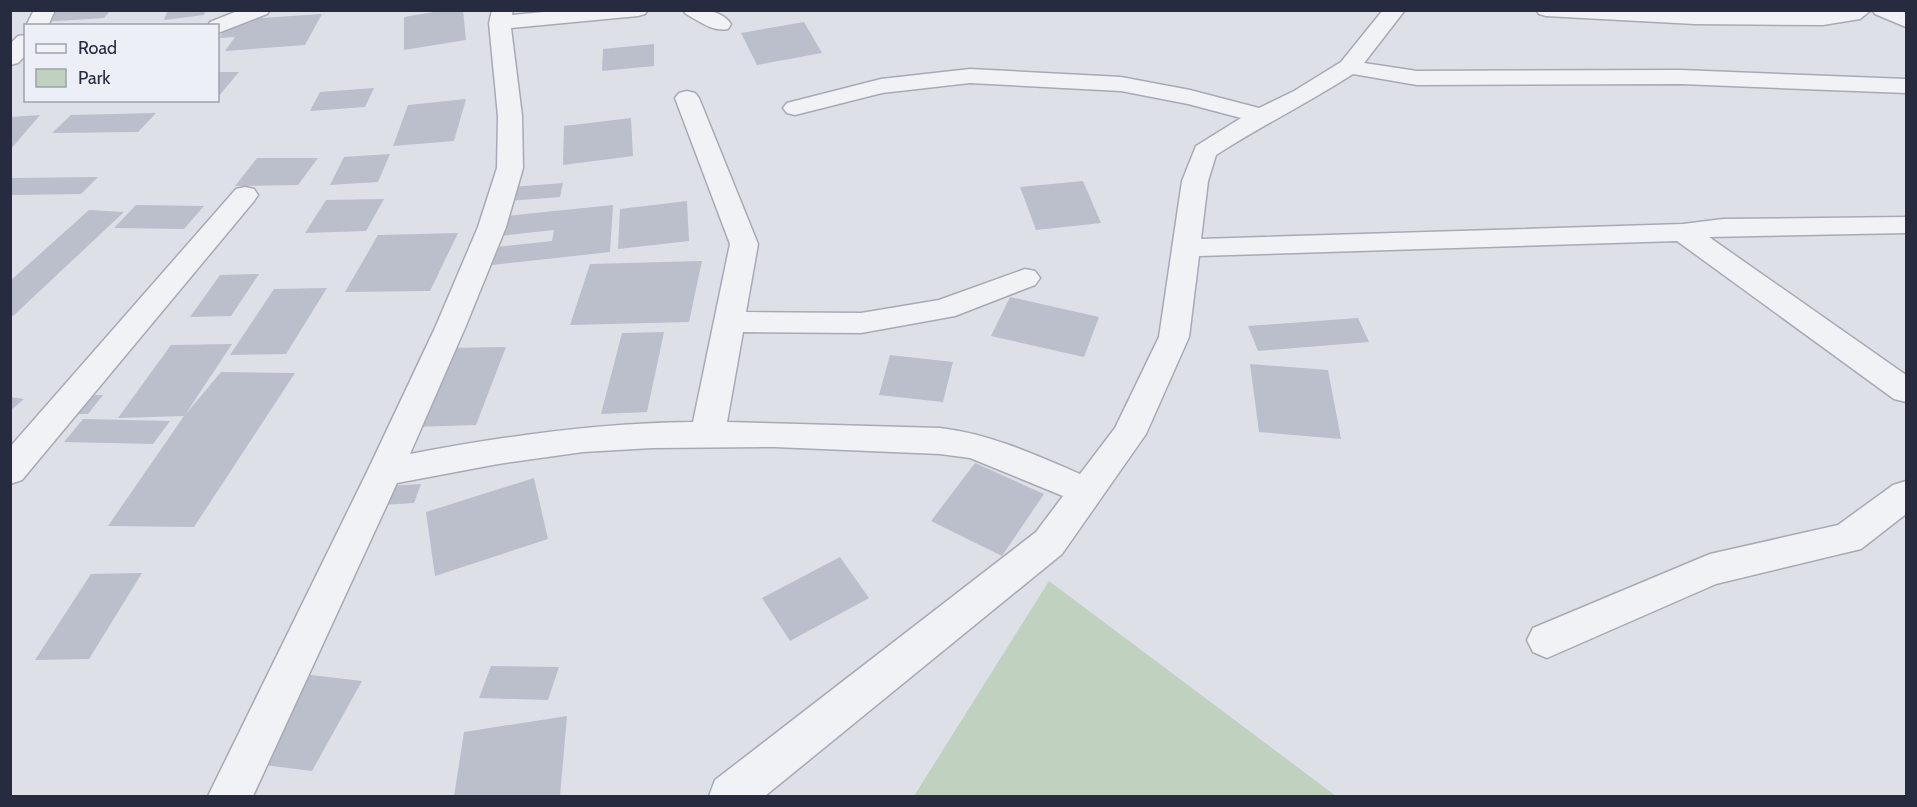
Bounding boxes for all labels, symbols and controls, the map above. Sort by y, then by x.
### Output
legend [24,24,219,102]
text: Road [78,37,117,59]
text: Park [78,67,111,89]

